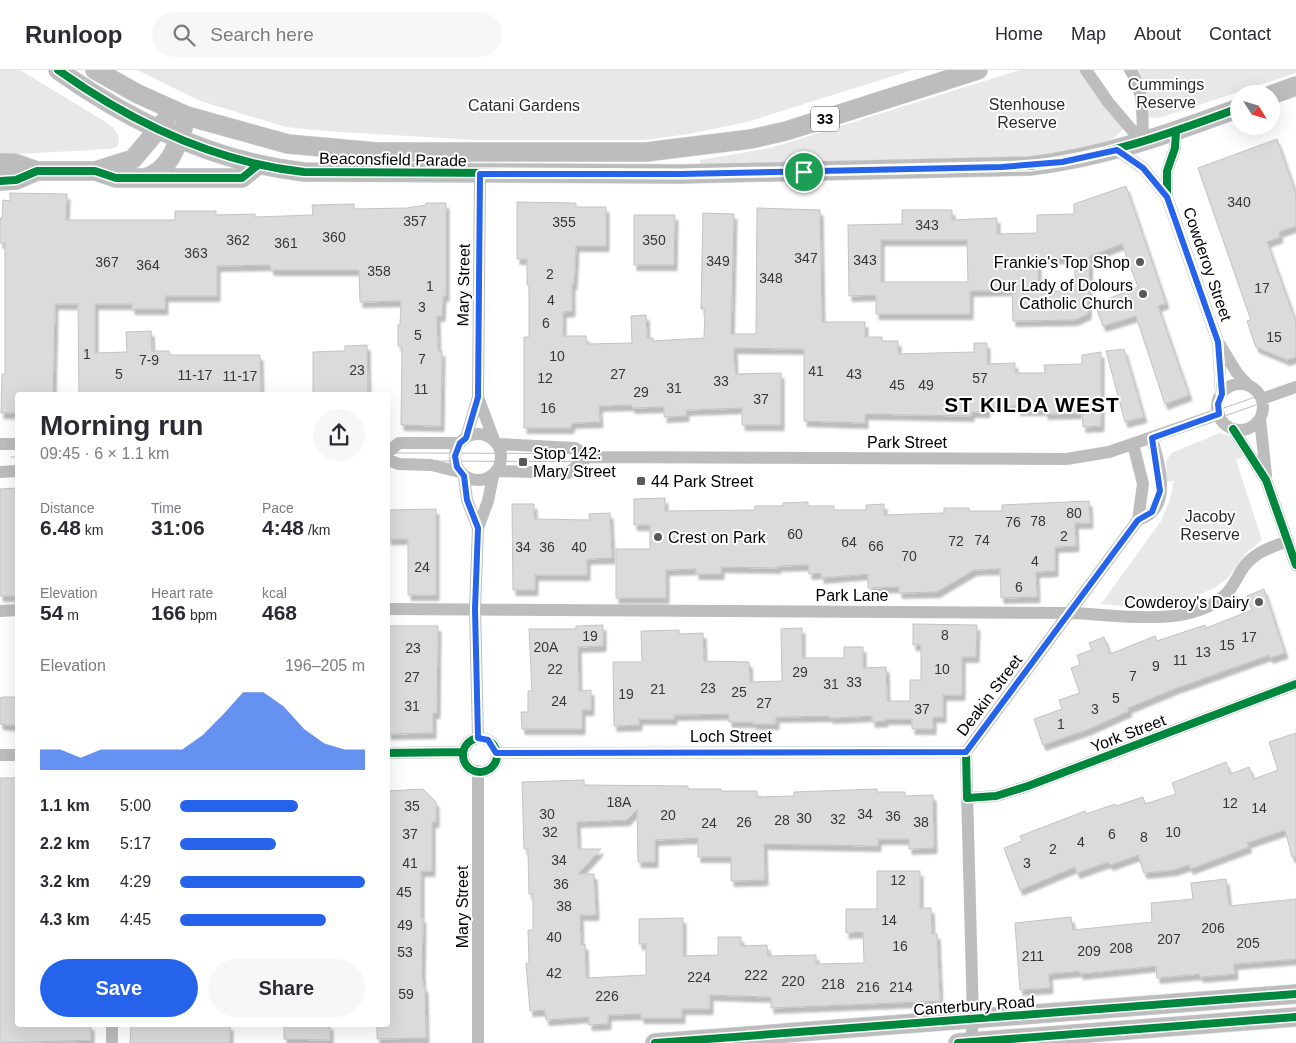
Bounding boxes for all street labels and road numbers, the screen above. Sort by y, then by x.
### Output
road number: 33 [811,106,839,132]
street label: Beaconsfield Parade [319,150,467,169]
street label: Cowderoy Street [1180,205,1235,324]
street label: Mary Street [454,243,473,326]
street label: Park Street [867,434,948,451]
street label: Park Lane [816,587,889,604]
street label: Deakin Street [953,651,1026,739]
street label: York Street [1088,711,1168,755]
street label: Loch Street [690,728,772,745]
street label: Mary Street [454,865,471,948]
street label: Canterbury Road [913,993,1035,1018]

